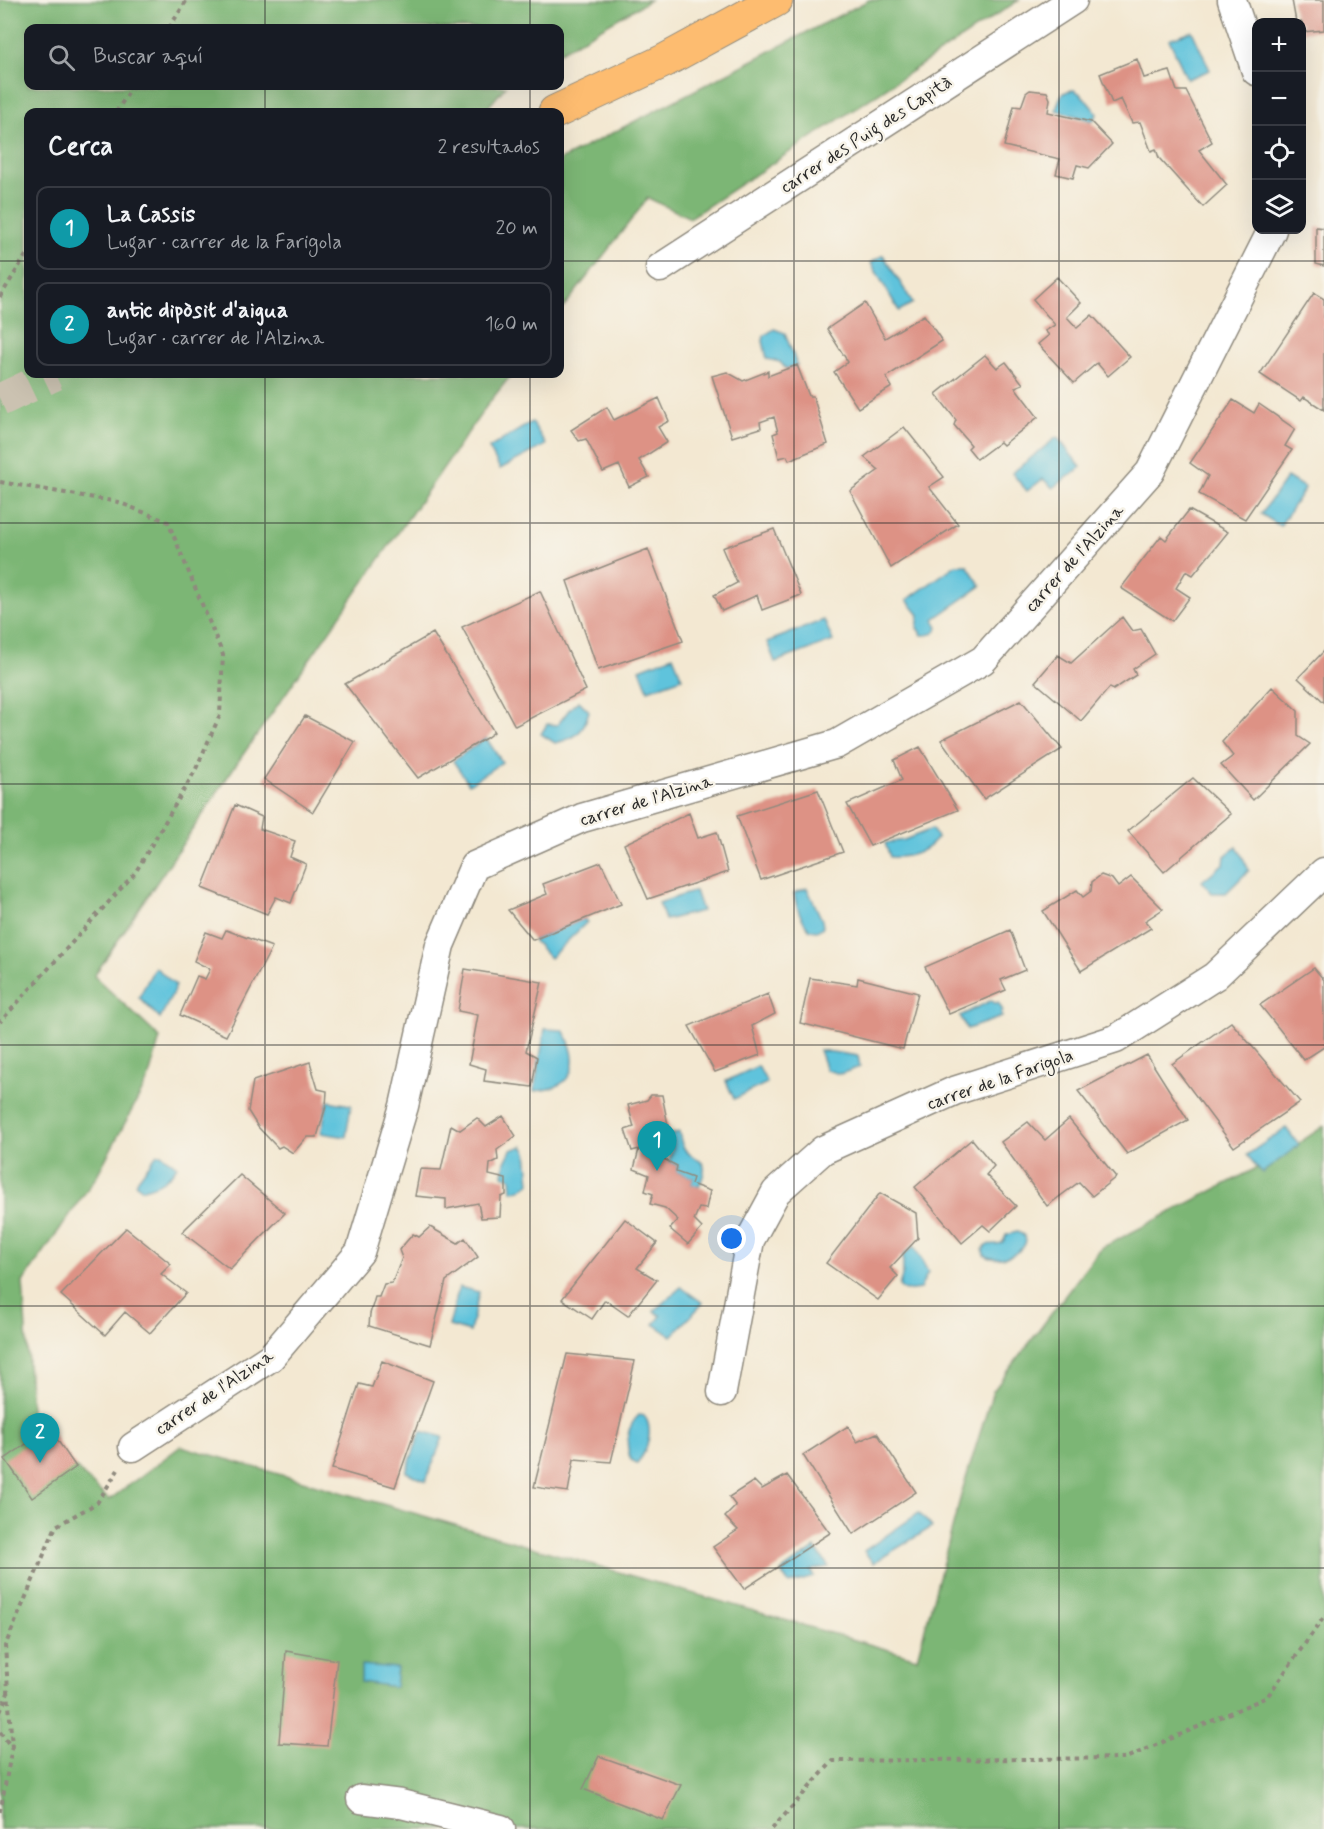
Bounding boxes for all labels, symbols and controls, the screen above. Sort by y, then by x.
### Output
map controls [1252,18,1306,234]
button: + [1252,18,1306,72]
search box [24,24,564,90]
icon: search [45,41,78,74]
text: Buscar aquí [93,43,204,71]
street label: carrer des Puig des Capità [776,70,958,201]
button: − [1252,72,1306,126]
button: locate [1252,126,1306,180]
text: Cerca [48,130,113,164]
text: 2 resultados [437,134,540,161]
button: layers [1252,180,1306,234]
text: La Cassis [107,201,195,229]
text: 1 [65,215,74,242]
text: 20 m [495,215,538,242]
text: Lugar · carrer de la Farigola [107,229,342,256]
text: antic dipòsit d'aigua [107,297,288,325]
text: 2 [65,311,74,338]
text: 160 m [485,311,538,338]
text: Lugar · carrer de l'Alzina [107,325,324,352]
street label: carrer de l'Alzina [1020,499,1130,618]
street label: carrer de l'Alzina [577,769,716,833]
street label: carrer de la Farigola [924,1044,1077,1117]
pin: 1 [638,1122,676,1171]
your location [717,1224,746,1253]
street label: carrer de l'Alzina [151,1344,278,1441]
pin: 2 [20,1414,60,1463]

